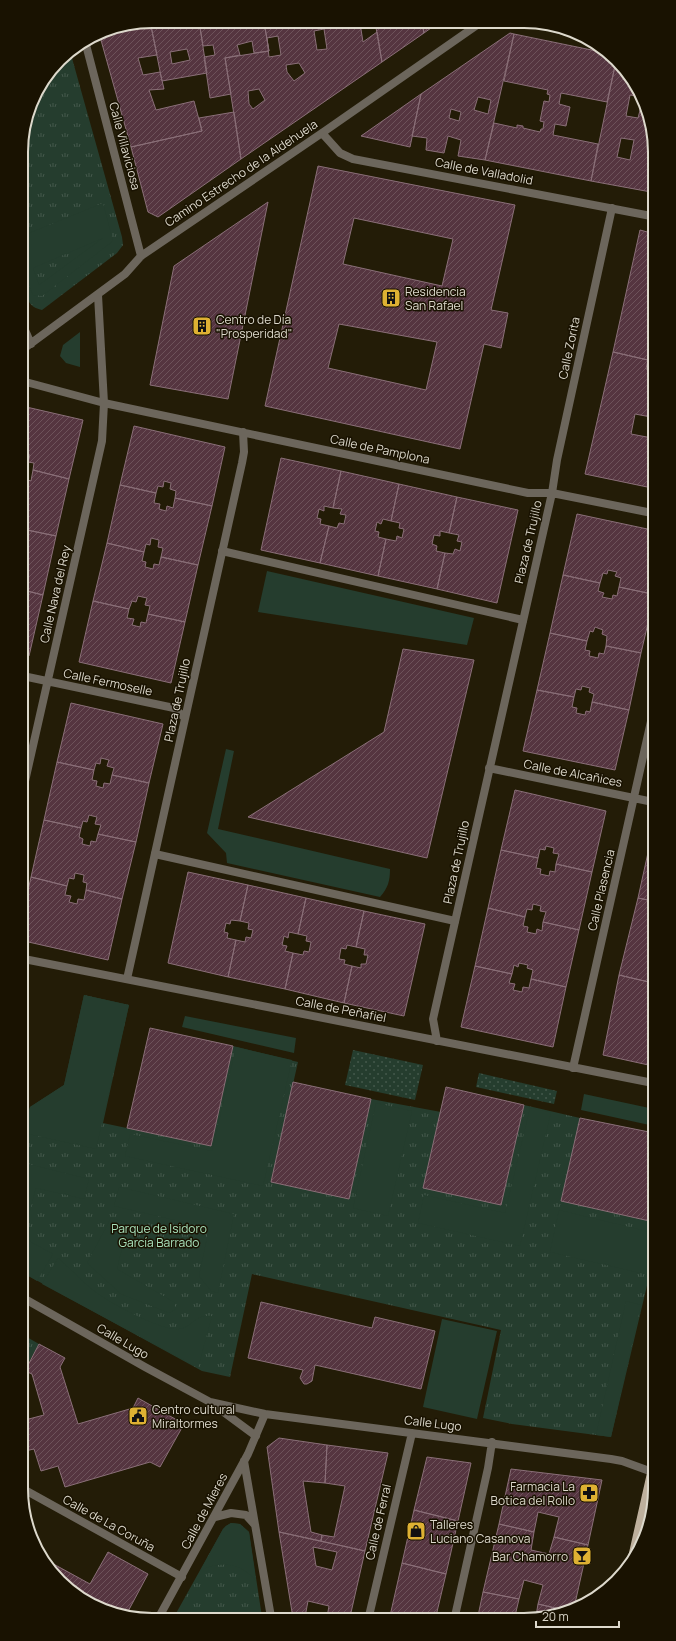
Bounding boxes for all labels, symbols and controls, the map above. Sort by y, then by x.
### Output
street label: Calle Villaviciosa [105,100,145,192]
street label: Camino Estrecho de la Aldehuela [161,115,321,231]
street label: Calle de Valladolid [434,153,534,189]
place label: Residencia San Rafael [405,283,466,314]
building icon: Residencia San Rafael [380,287,402,309]
place label: Centro de Día "Prosperidad" [216,311,292,342]
building icon: Centro de Día "Prosperidad" [191,315,213,337]
street label: Calle Zorita [554,315,584,381]
street label: Calle de Pamplona [329,430,431,468]
street label: Plaza de Trujillo [510,499,546,585]
street label: Calle Nava del Rey [35,543,75,645]
street label: Plaza de Trujillo [160,657,194,743]
street label: Calle Fermoselle [62,664,154,700]
street label: Calle de Alcañices [522,755,624,791]
street label: Plaza de Trujillo [439,819,473,905]
street label: Calle Plasencia [583,848,619,932]
street label: Calle de Peñafiel [294,992,388,1026]
park label: Parque de Isidoro García Barrado [111,1220,207,1251]
street label: Calle Lugo [94,1319,152,1363]
place label: Centro cultural Miraltormes [152,1401,235,1432]
public building icon: Centro cultural Miraltormes [127,1405,149,1427]
street label: Calle Lugo [403,1411,463,1435]
street label: Calle de Mieres [177,1470,231,1552]
place label: Farmacia La Botica del Rollo [491,1478,575,1509]
street label: Calle de Ferral [361,1482,395,1562]
pharmacy icon: Farmacia La Botica del Rollo [578,1482,600,1504]
street label: Calle de La Coruña [60,1491,158,1555]
place label: Talleres Luciano Casanova [430,1516,530,1547]
shop icon: Talleres Luciano Casanova [405,1520,427,1542]
bar icon: Bar Chamorro [571,1545,593,1567]
place label: Bar Chamorro [492,1548,568,1565]
scale bar [536,1603,619,1629]
text: 20 m [542,1608,569,1625]

